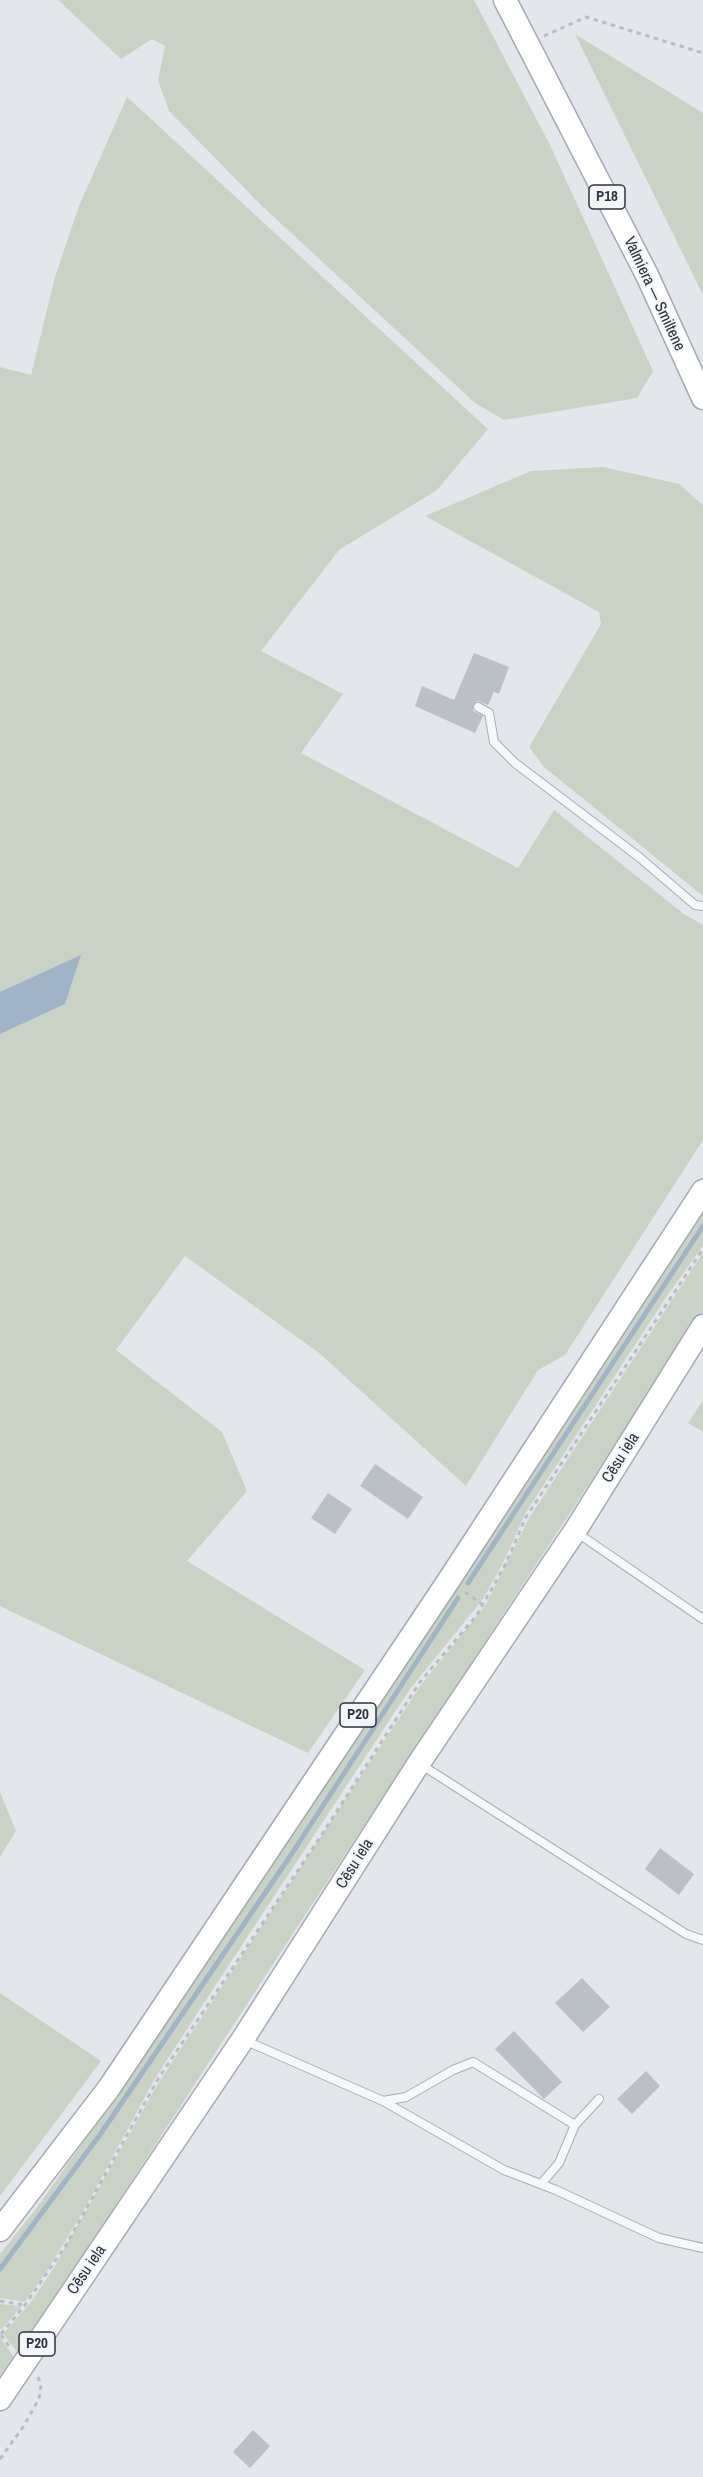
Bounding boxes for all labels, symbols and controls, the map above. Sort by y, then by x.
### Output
road number: P18 [589,185,625,209]
street label: Valmiera — Smiltene [619,234,689,354]
street label: Cēsu iela [598,1429,644,1487]
road number: P20 [340,1703,376,1727]
street label: Cēsu iela [332,1835,378,1893]
street label: Cēsu iela [64,2242,110,2298]
road number: P20 [19,2332,55,2356]

